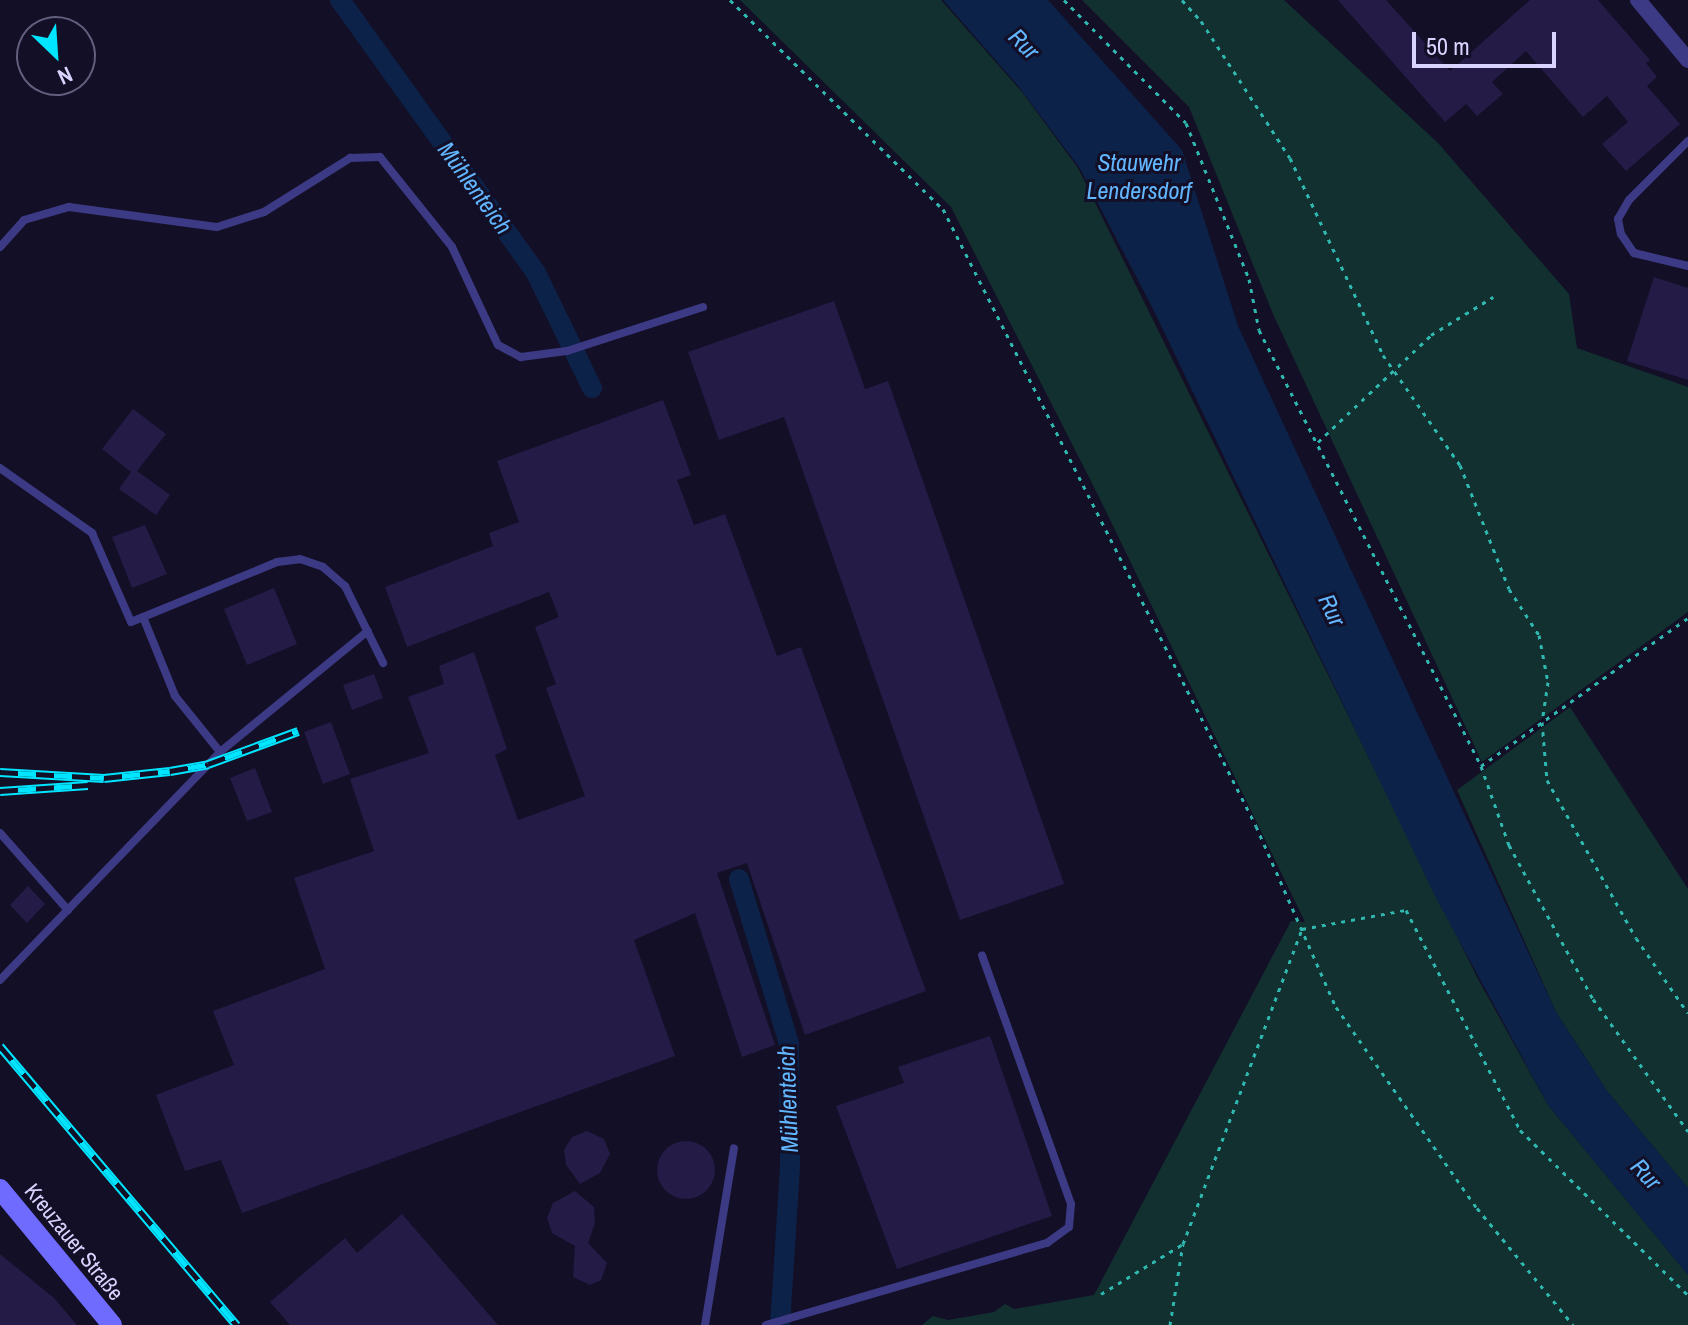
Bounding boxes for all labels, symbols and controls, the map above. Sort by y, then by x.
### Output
north arrow [16,16,96,96]
scale bar [1416,16,1560,66]
water label: Rur [1003,23,1045,65]
text: 50 m [1426,30,1470,62]
text: N [53,60,78,92]
water label: Mühlenteich [432,136,518,240]
water label: Stauwehr Lendersdorf [1086,149,1192,205]
water label: Rur [1312,590,1352,630]
water label: Mühlenteich [772,1045,804,1153]
water label: Rur [1625,1153,1667,1195]
street label: Kreuzauer Straße [19,1178,129,1306]

